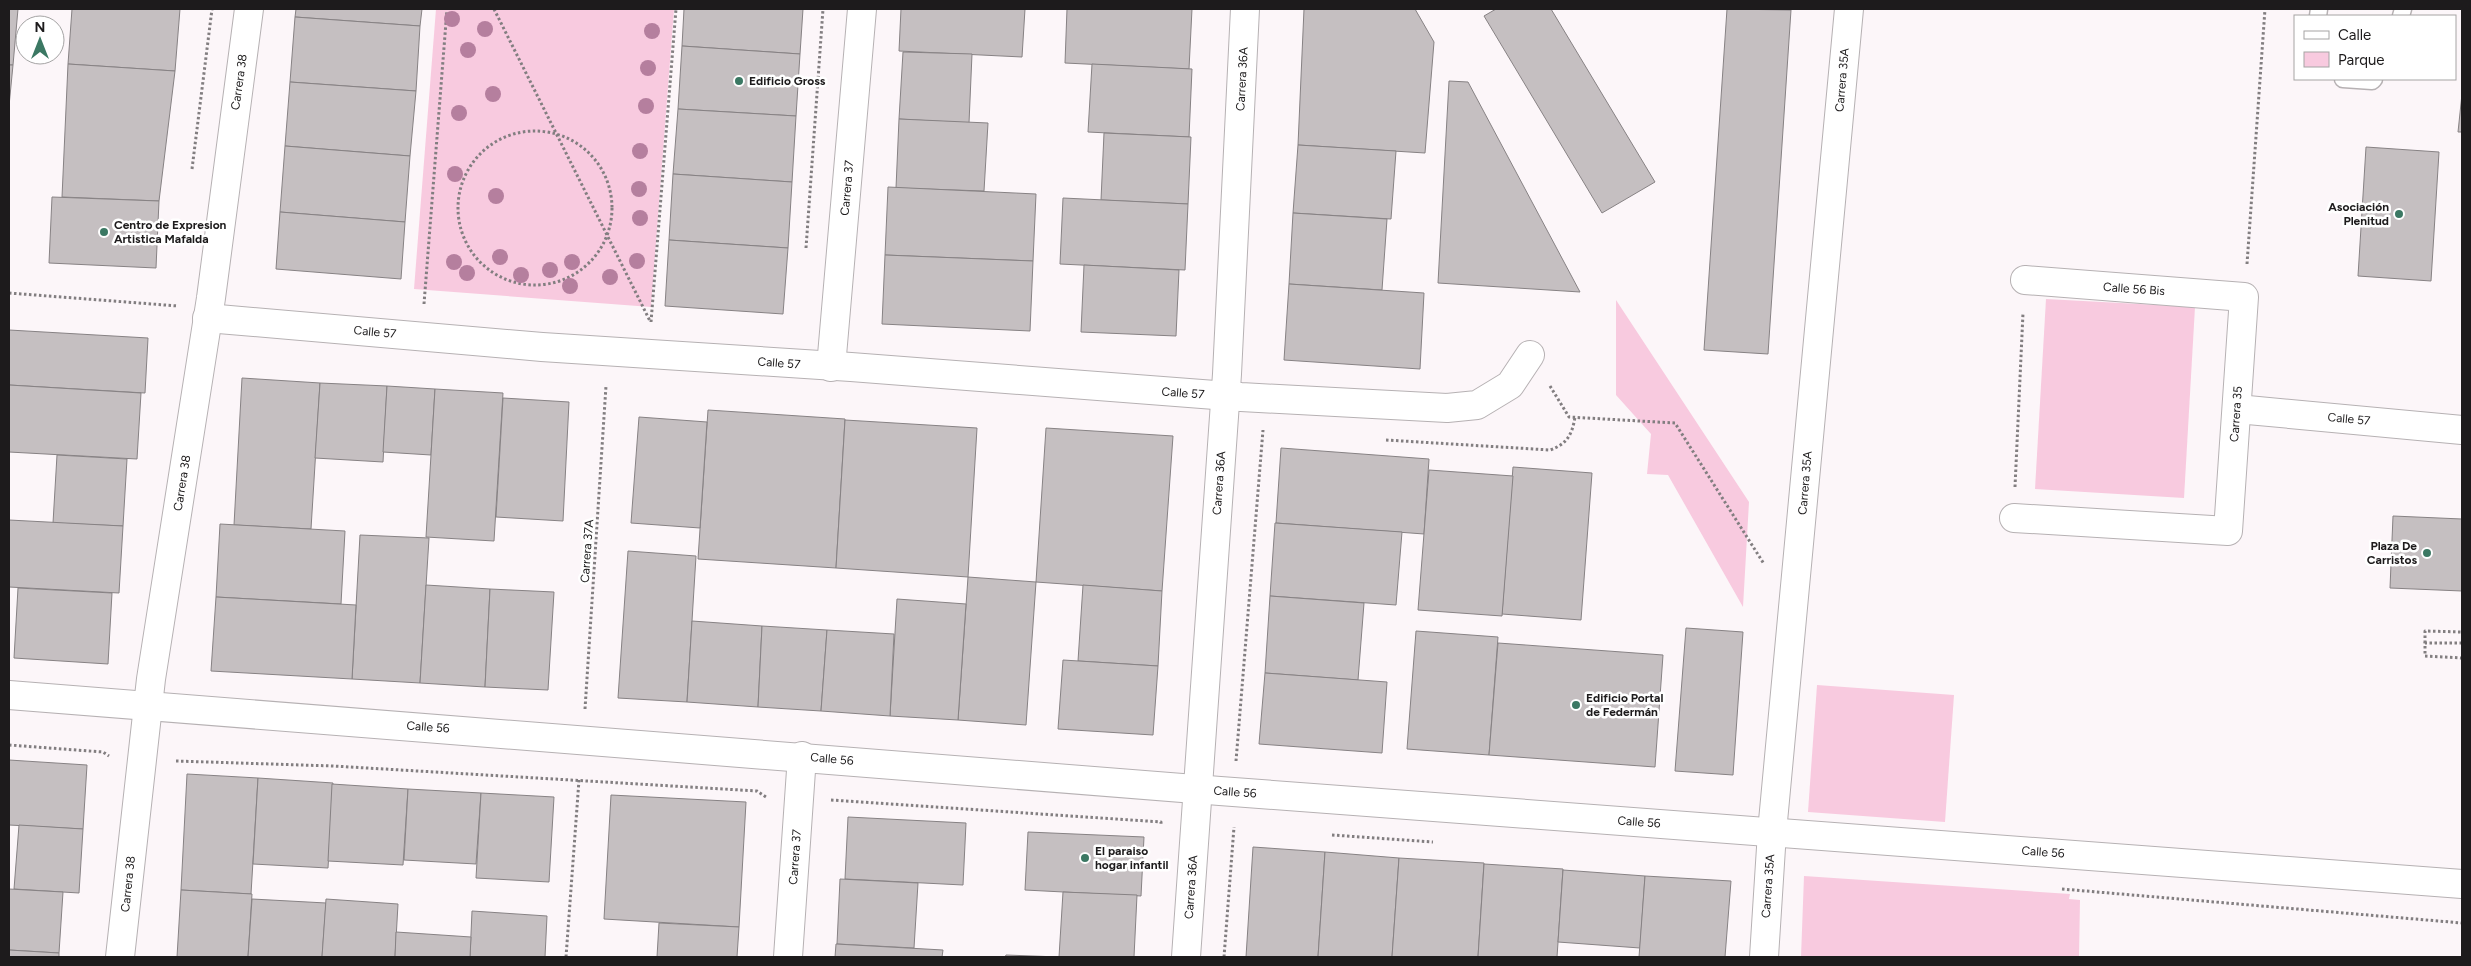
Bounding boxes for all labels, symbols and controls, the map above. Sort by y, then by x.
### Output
north arrow [15,15,65,65]
legend [2294,15,2456,80]
text: N [35,19,45,36]
text: Calle [2338,26,2371,44]
street label: Carrera 36A [1233,47,1251,111]
street label: Carrera 35A [1832,47,1852,113]
text: Parque [2338,51,2385,69]
street label: Carrera 38 [228,53,250,111]
place label: Edificio Gross [749,74,826,88]
marker: Edificio Gross [733,75,745,87]
street label: Carrera 37 [838,159,856,216]
place label: Asociación Plenitud [2328,200,2389,228]
marker: Asociación Plenitud [2393,208,2405,220]
place label: Centro de Expresion Artistica Mafalda [114,218,227,246]
marker: Centro de Expresion Artistica Mafalda [98,226,110,238]
street label: Calle 56 Bis [2103,280,2166,298]
street label: Calle 57 [353,323,398,341]
street label: Calle 57 [757,355,801,372]
street label: Calle 57 [1161,385,1205,402]
street label: Carrera 35 [2227,385,2245,442]
street label: Calle 57 [2327,410,2372,428]
street label: Carrera 35A [1795,450,1815,516]
street label: Carrera 36A [1210,451,1228,515]
street label: Carrera 38 [171,454,193,512]
street label: Carrera 37A [578,519,596,583]
place label: Plaza De Carristos [2367,539,2417,567]
marker: Plaza De Carristos [2421,547,2433,559]
place label: Edificio Portal de Federmán [1586,691,1663,719]
marker: Edificio Portal de Federmán [1570,699,1582,711]
street label: Calle 56 [406,719,450,736]
street label: Calle 56 [810,750,854,768]
street label: Calle 56 [1213,784,1257,801]
street label: Calle 56 [1617,814,1661,831]
street label: Carrera 37 [786,828,804,885]
place label: El paraiso hogar infantil [1095,844,1169,872]
street label: Calle 56 [2021,844,2065,861]
marker: El paraiso hogar infantil [1079,852,1091,864]
street label: Carrera 35A [1759,854,1777,918]
street label: Carrera 38 [118,855,138,913]
street label: Carrera 36A [1182,855,1200,919]

